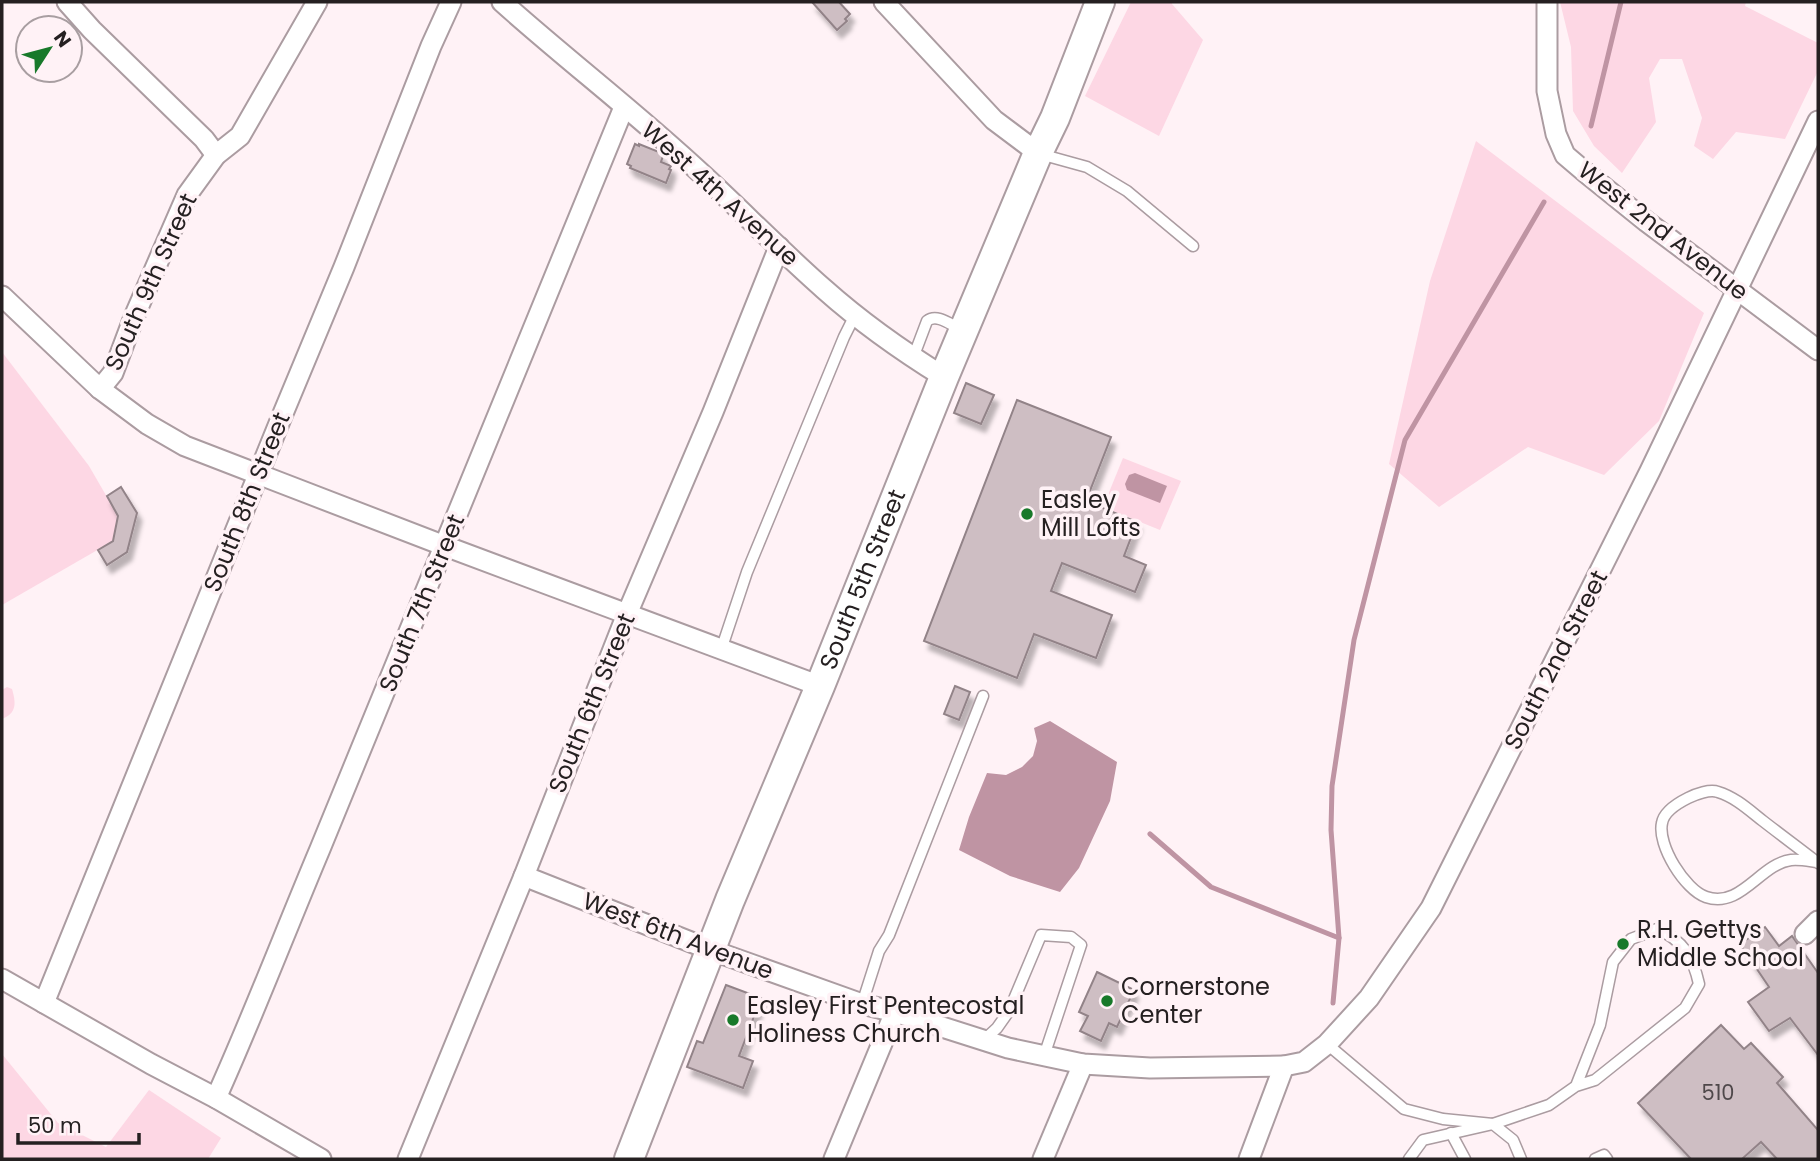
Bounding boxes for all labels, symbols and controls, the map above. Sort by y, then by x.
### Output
north arrow [14,14,84,84]
text: N [47,26,77,53]
street label: West 4th Avenue [634,114,806,273]
street label: West 2nd Avenue [1571,154,1755,308]
street label: South 9th Street [97,188,205,376]
street label: South 8th Street [195,407,298,597]
place label: Easley Mill Lofts [1041,483,1141,544]
street label: South 5th Street [811,484,913,674]
marker: Easley Mill Lofts [1019,506,1035,522]
street label: South 7th Street [371,509,472,697]
street label: South 2nd Street [1496,564,1615,755]
street label: South 6th Street [540,608,643,798]
street label: West 6th Avenue [578,884,778,987]
place label: R.H. Gettys Middle School [1637,913,1804,974]
marker: R.H. Gettys Middle School [1615,936,1631,952]
place label: Cornerstone Center [1121,970,1270,1031]
place label: Easley First Pentecostal Holiness Church [747,989,1024,1050]
marker: Cornerstone Center [1099,993,1115,1009]
marker: Easley First Pentecostal Holiness Church [725,1012,741,1028]
house number: 510 [1701,1078,1735,1107]
scale bar [18,1102,138,1146]
text: 50 m [28,1111,82,1140]

